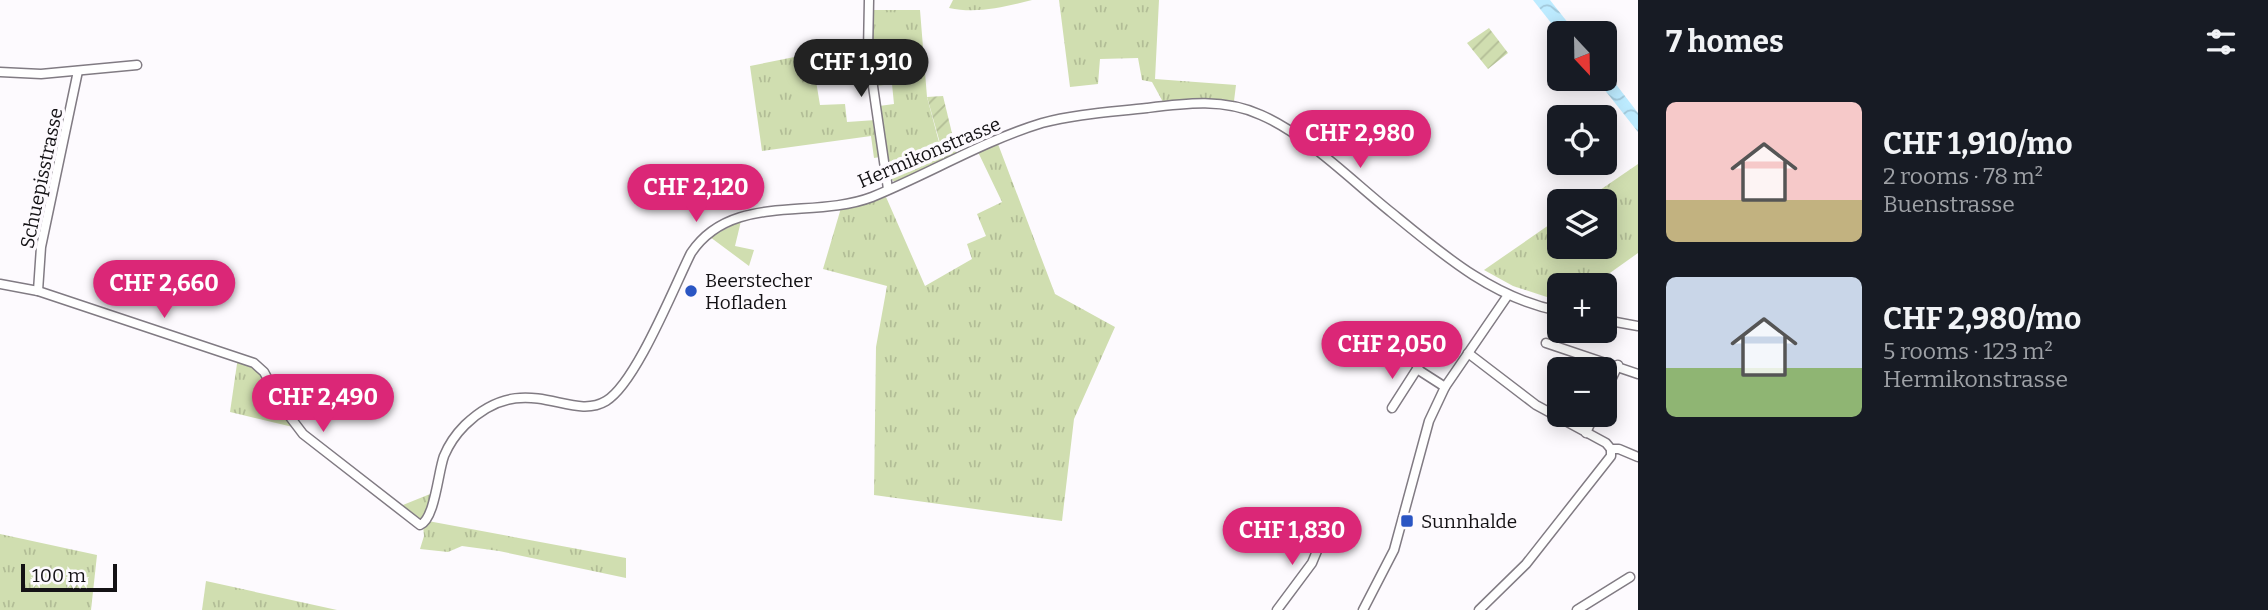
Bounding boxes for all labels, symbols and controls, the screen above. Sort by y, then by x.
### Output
north arrow [1547,21,1617,91]
map controls [1547,21,1617,427]
icon: filters [2202,23,2240,61]
text: 7 homes [1666,24,1784,60]
pin: CHF 1,910 [781,40,941,99]
text: CHF 1,910 [809,48,913,76]
button: locate [1547,105,1617,175]
street label: Schuepisstrasse [15,106,68,251]
pin: CHF 2,980 [1280,110,1440,170]
street label: Hermikonstrasse [854,112,1004,193]
text: CHF 2,980 [1305,119,1415,147]
text: CHF 1,910/mo [1883,126,2072,162]
icon: home [1722,130,1806,214]
text: 2 rooms · 78 m² [1883,162,2043,190]
pin: CHF 2,120 [616,164,776,224]
text: CHF 2,120 [643,173,749,201]
button: layers [1547,189,1617,259]
text: Buenstrasse [1883,190,2015,218]
pin: CHF 2,660 [84,260,244,320]
text: CHF 2,660 [109,269,219,297]
place label: Beerstecher Hofladen [705,269,813,314]
button: + [1547,273,1617,343]
marker: Beerstecher Hofladen [683,283,699,299]
text: CHF 2,980/mo [1883,301,2081,337]
icon: home [1722,305,1806,389]
pin: CHF 2,050 [1312,322,1472,381]
text: CHF 2,050 [1337,330,1447,358]
text: 5 rooms · 123 m² [1883,337,2053,365]
button: − [1547,357,1617,427]
text: Hermikonstrasse [1883,365,2068,393]
pin: CHF 2,490 [243,374,403,434]
text: CHF 2,490 [268,383,378,411]
pin: CHF 1,830 [1212,508,1372,567]
place label: Sunnhalde [1421,510,1517,533]
marker: Sunnhalde [1399,513,1415,529]
text: CHF 1,830 [1239,516,1345,544]
scale bar [21,561,117,593]
text: 100 m [32,564,86,587]

